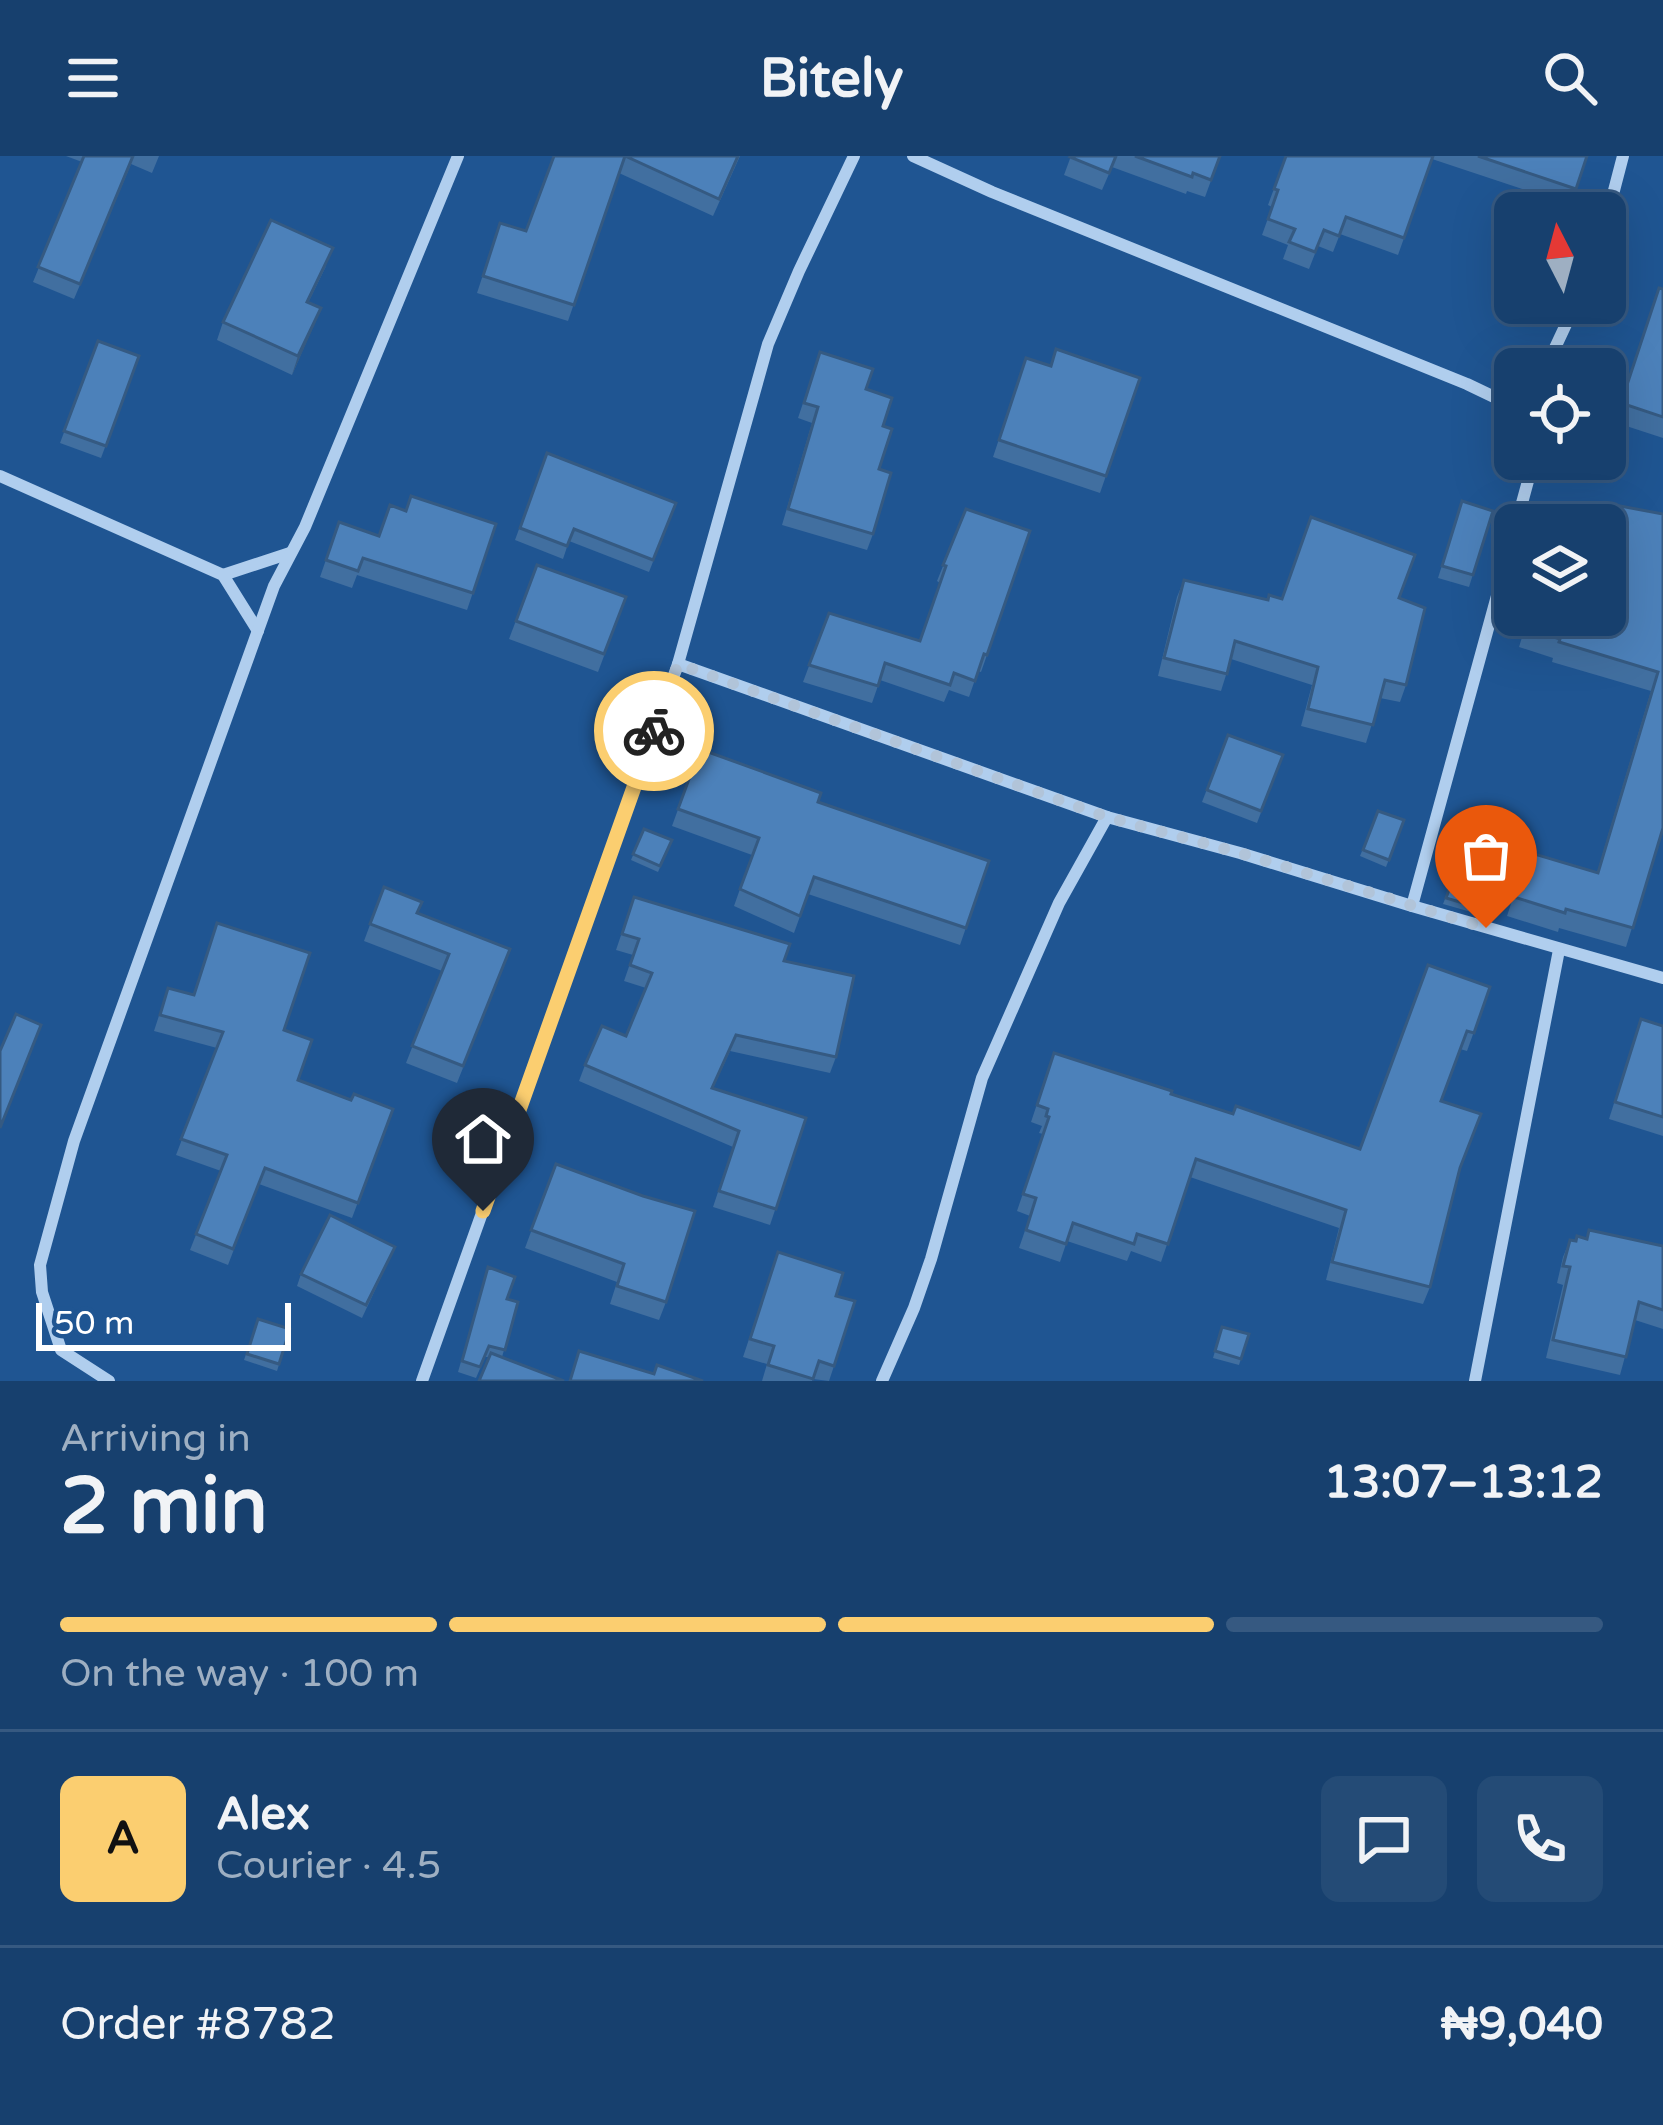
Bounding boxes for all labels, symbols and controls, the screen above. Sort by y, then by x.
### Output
icon: menu [60,45,126,111]
icon: search [1537,45,1603,111]
text: Bitely [760,46,903,111]
north arrow [1494,192,1626,324]
map controls [1494,192,1626,636]
button: locate [1494,348,1626,480]
button: layers [1494,504,1626,636]
courier [594,671,714,791]
icon: bike [621,698,687,764]
pin [1435,805,1537,928]
icon: bag [1453,823,1519,889]
pin [432,1088,534,1211]
icon: home [450,1106,516,1172]
scale bar [36,1297,291,1350]
text: 50 m [54,1304,134,1343]
text: Arriving in [60,1415,251,1462]
text: 13:07–13:12 [1324,1456,1603,1510]
text: 2 min [60,1460,268,1554]
text: On the way · 100 m [60,1650,419,1697]
button: chat [1321,1776,1447,1902]
button: phone [1477,1776,1603,1902]
text: Alex [216,1788,310,1842]
text: A [106,1812,140,1866]
text: Courier · 4.5 [216,1842,441,1889]
text: Order #8782 [60,1998,336,2052]
text: ₦9,040 [1441,1998,1603,2052]

